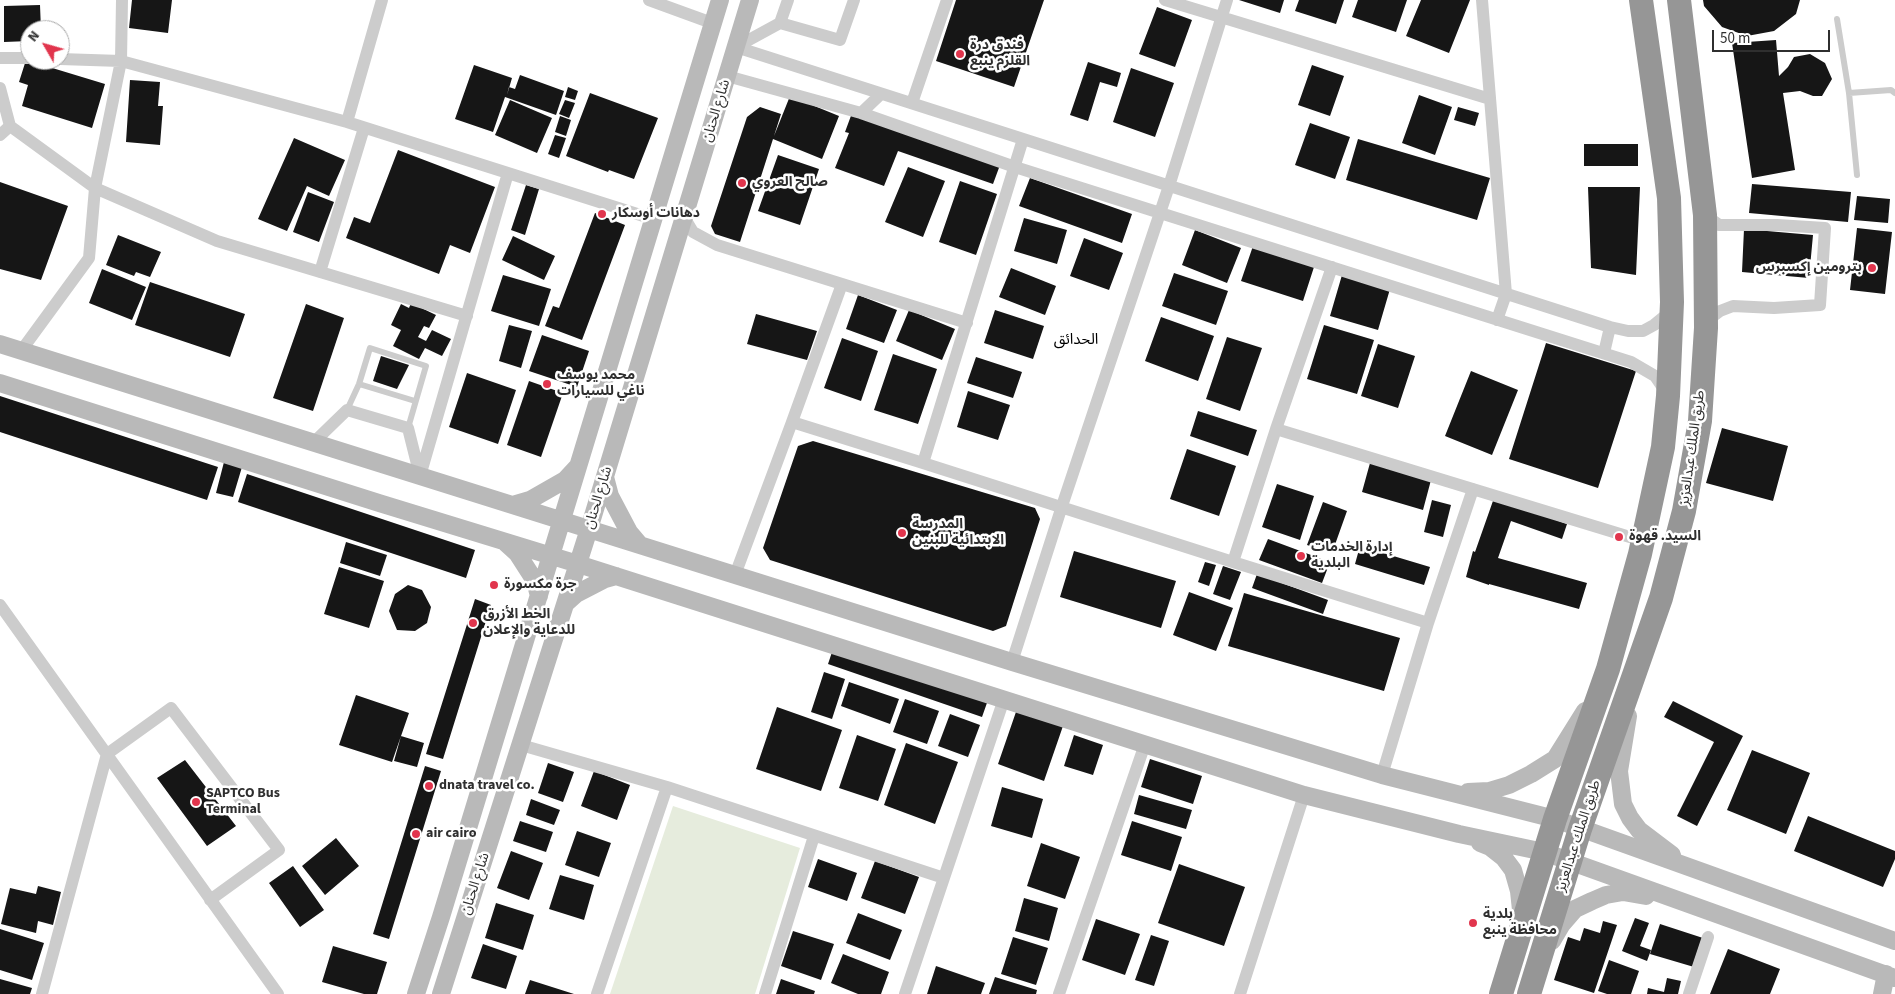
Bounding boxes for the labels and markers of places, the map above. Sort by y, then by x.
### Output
place label: فندق درة القلزم ينبع [970,38,1030,70]
marker: فندق درة القلزم ينبع [954,48,966,60]
place label: صالح العروي [752,175,828,191]
marker: صالح العروي [736,177,748,189]
place label: دهانات أوسكار [612,206,700,222]
marker: دهانات أوسكار [596,208,608,220]
place label: بترومين إكسبرس [1756,260,1862,276]
marker: بترومين إكسبرس [1866,262,1878,274]
place label: محمد يوسف ناغي للسيارات [557,368,645,401]
marker: محمد يوسف ناغي للسيارات [541,378,553,390]
place label: المدرسة الابتدائية للبنين [912,517,1004,550]
marker: المدرسة الابتدائية للبنين [896,527,908,539]
place label: السيد. قهوة [1629,529,1701,545]
marker: السيد. قهوة [1613,531,1625,543]
place label: إدارة الخدمات البلدية [1311,540,1392,572]
marker: إدارة الخدمات البلدية [1295,550,1307,562]
place label: جرة مكسورة [504,577,577,593]
marker: جرة مكسورة [488,579,500,591]
place label: الخط الأزرق للدعاية والإعلان [483,607,575,640]
marker: الخط الأزرق للدعاية والإعلان [467,617,479,629]
place label: dnata travel co. [439,778,535,794]
marker: dnata travel co. [423,780,435,792]
place label: SAPTCO Bus Terminal [206,786,280,819]
marker: SAPTCO Bus Terminal [190,796,202,808]
place label: air cairo [426,826,476,842]
marker: air cairo [410,828,422,840]
place label: بلدية محافظة ينبع [1483,907,1557,940]
marker: بلدية محافظة ينبع [1467,917,1479,929]

